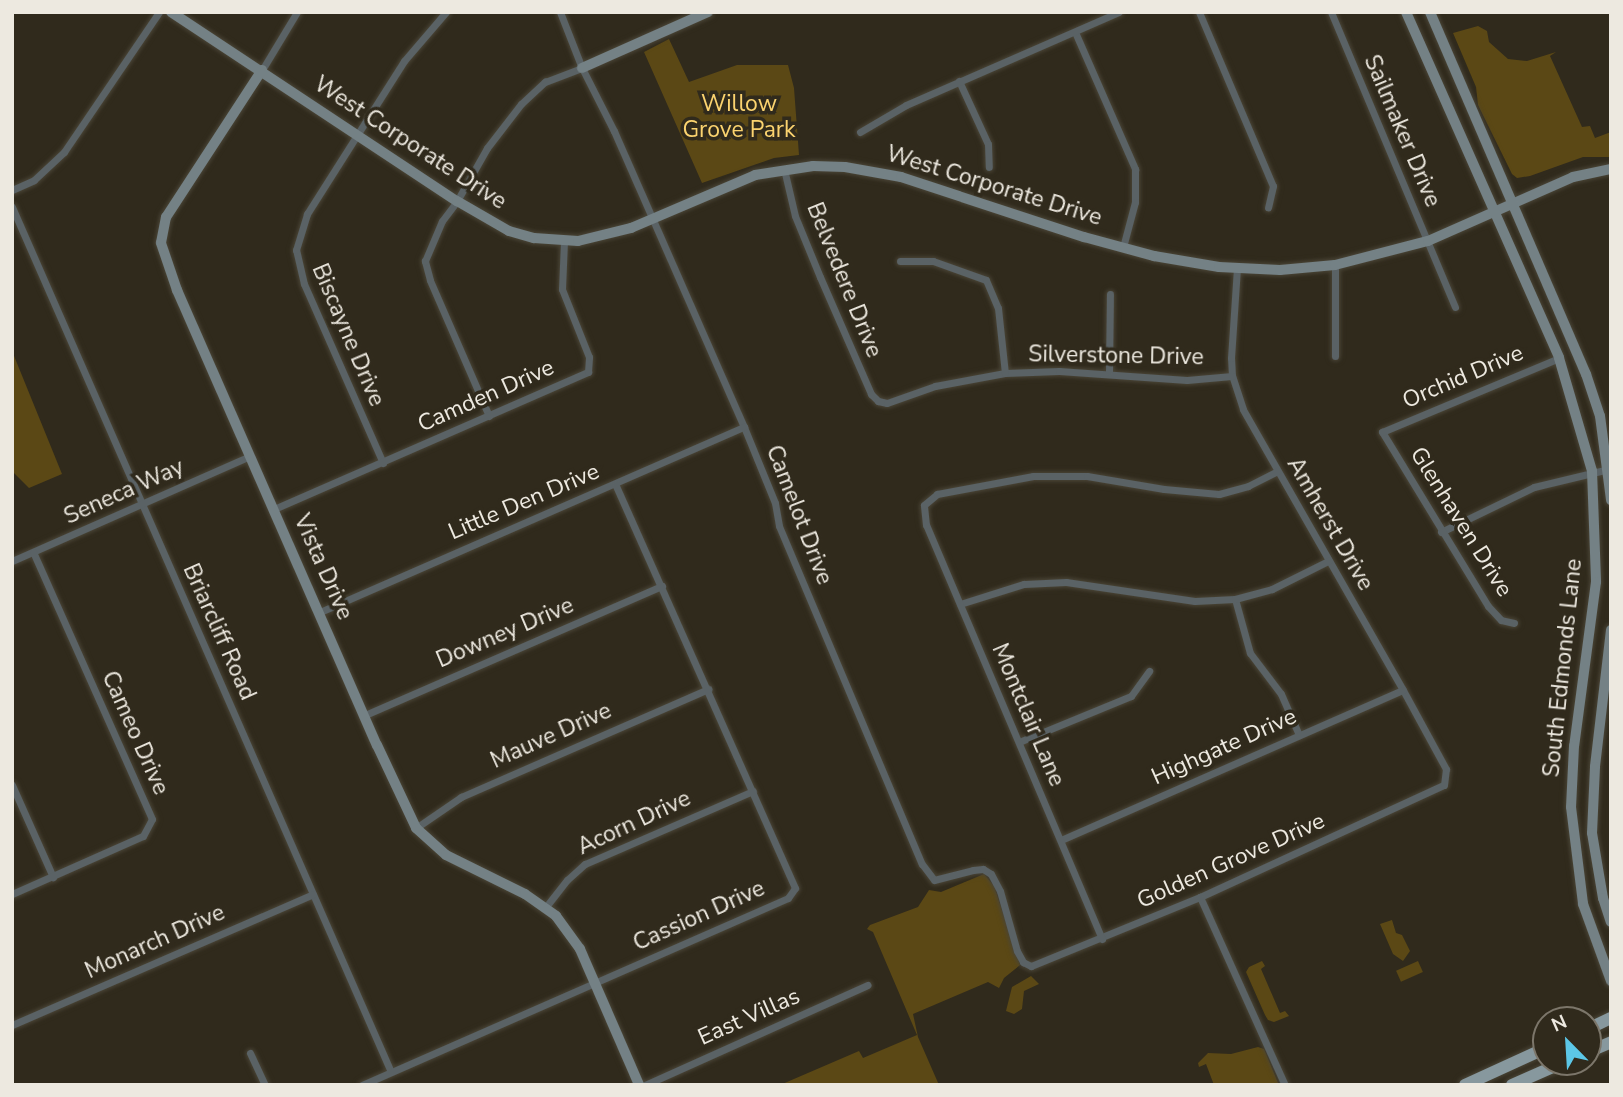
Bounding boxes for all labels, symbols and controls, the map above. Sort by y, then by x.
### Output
street label: Sailmaker Drive [1358,51,1446,211]
street label: West Corporate Drive [309,70,511,216]
park label: Willow Grove Park [682,90,796,144]
street label: West Corporate Drive [883,140,1105,232]
street label: Belvedere Drive [800,198,888,362]
street label: Biscayne Drive [306,260,390,410]
street label: Orchid Drive [1398,339,1528,415]
street label: Silverstone Drive [1028,341,1204,371]
street label: Camden Drive [414,354,558,438]
street label: Camelot Drive [760,441,838,589]
street label: Glenhaven Drive [1404,442,1518,602]
street label: Amherst Drive [1281,452,1379,596]
street label: Seneca Way [60,453,188,531]
street label: Little Den Drive [444,458,604,546]
street label: Vista Drive [287,510,359,624]
street label: South Edmonds Lane [1538,557,1588,779]
street label: Briarcliff Road [177,559,261,705]
street label: Downey Drive [432,592,578,674]
street label: Montclair Lane [985,639,1071,791]
street label: Cameo Drive [95,667,175,799]
street label: Mauve Drive [486,697,616,775]
street label: Highgate Drive [1147,703,1301,791]
street label: Acorn Drive [573,785,695,861]
street label: Golden Grove Drive [1133,807,1329,915]
street label: Cassion Drive [629,875,769,957]
street label: Monarch Drive [81,899,229,985]
street label: East Villas [694,982,804,1052]
north arrow [1532,1006,1602,1076]
text: N [1547,1009,1571,1038]

